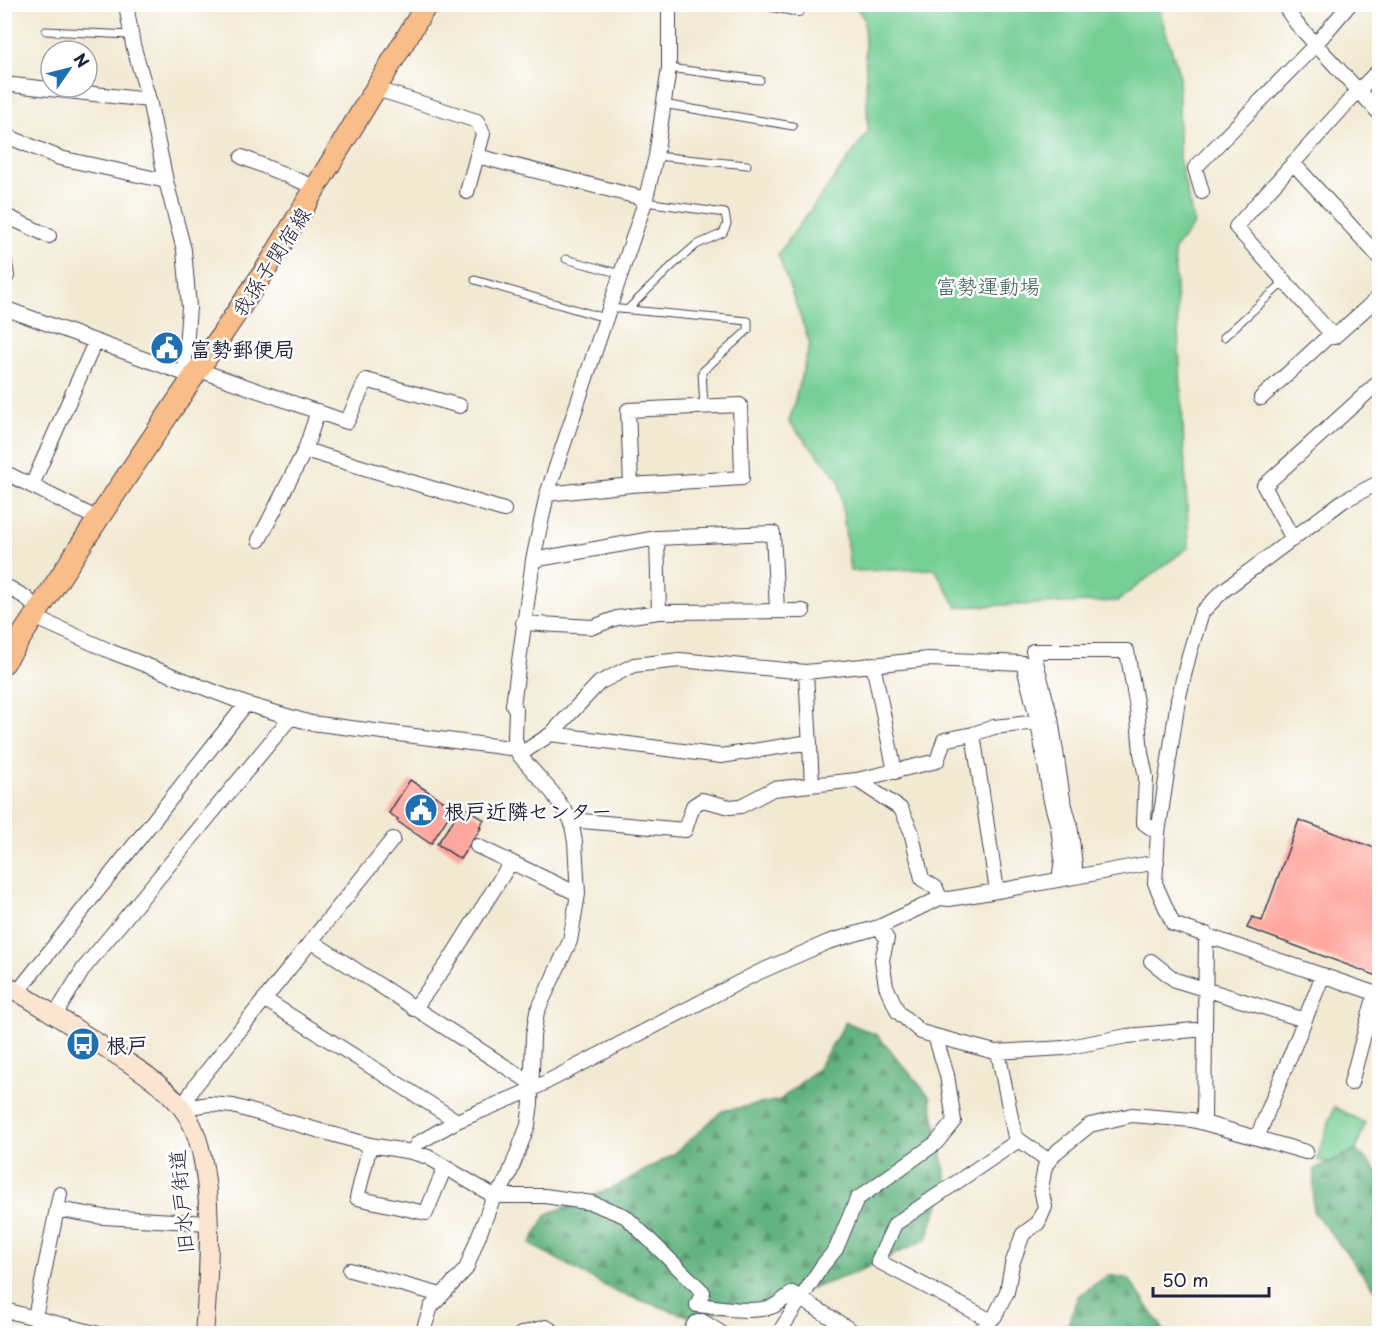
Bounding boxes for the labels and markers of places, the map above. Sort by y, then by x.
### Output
public building icon: 富勢郵便局 [149,330,185,366]
place label: 富勢郵便局 [190,332,295,364]
public building icon: 根戸近隣センター [403,792,439,828]
place label: 根戸近隣センター [444,794,612,826]
bus stop icon: 根戸 [65,1026,101,1062]
place label: 根戸 [106,1028,148,1060]

